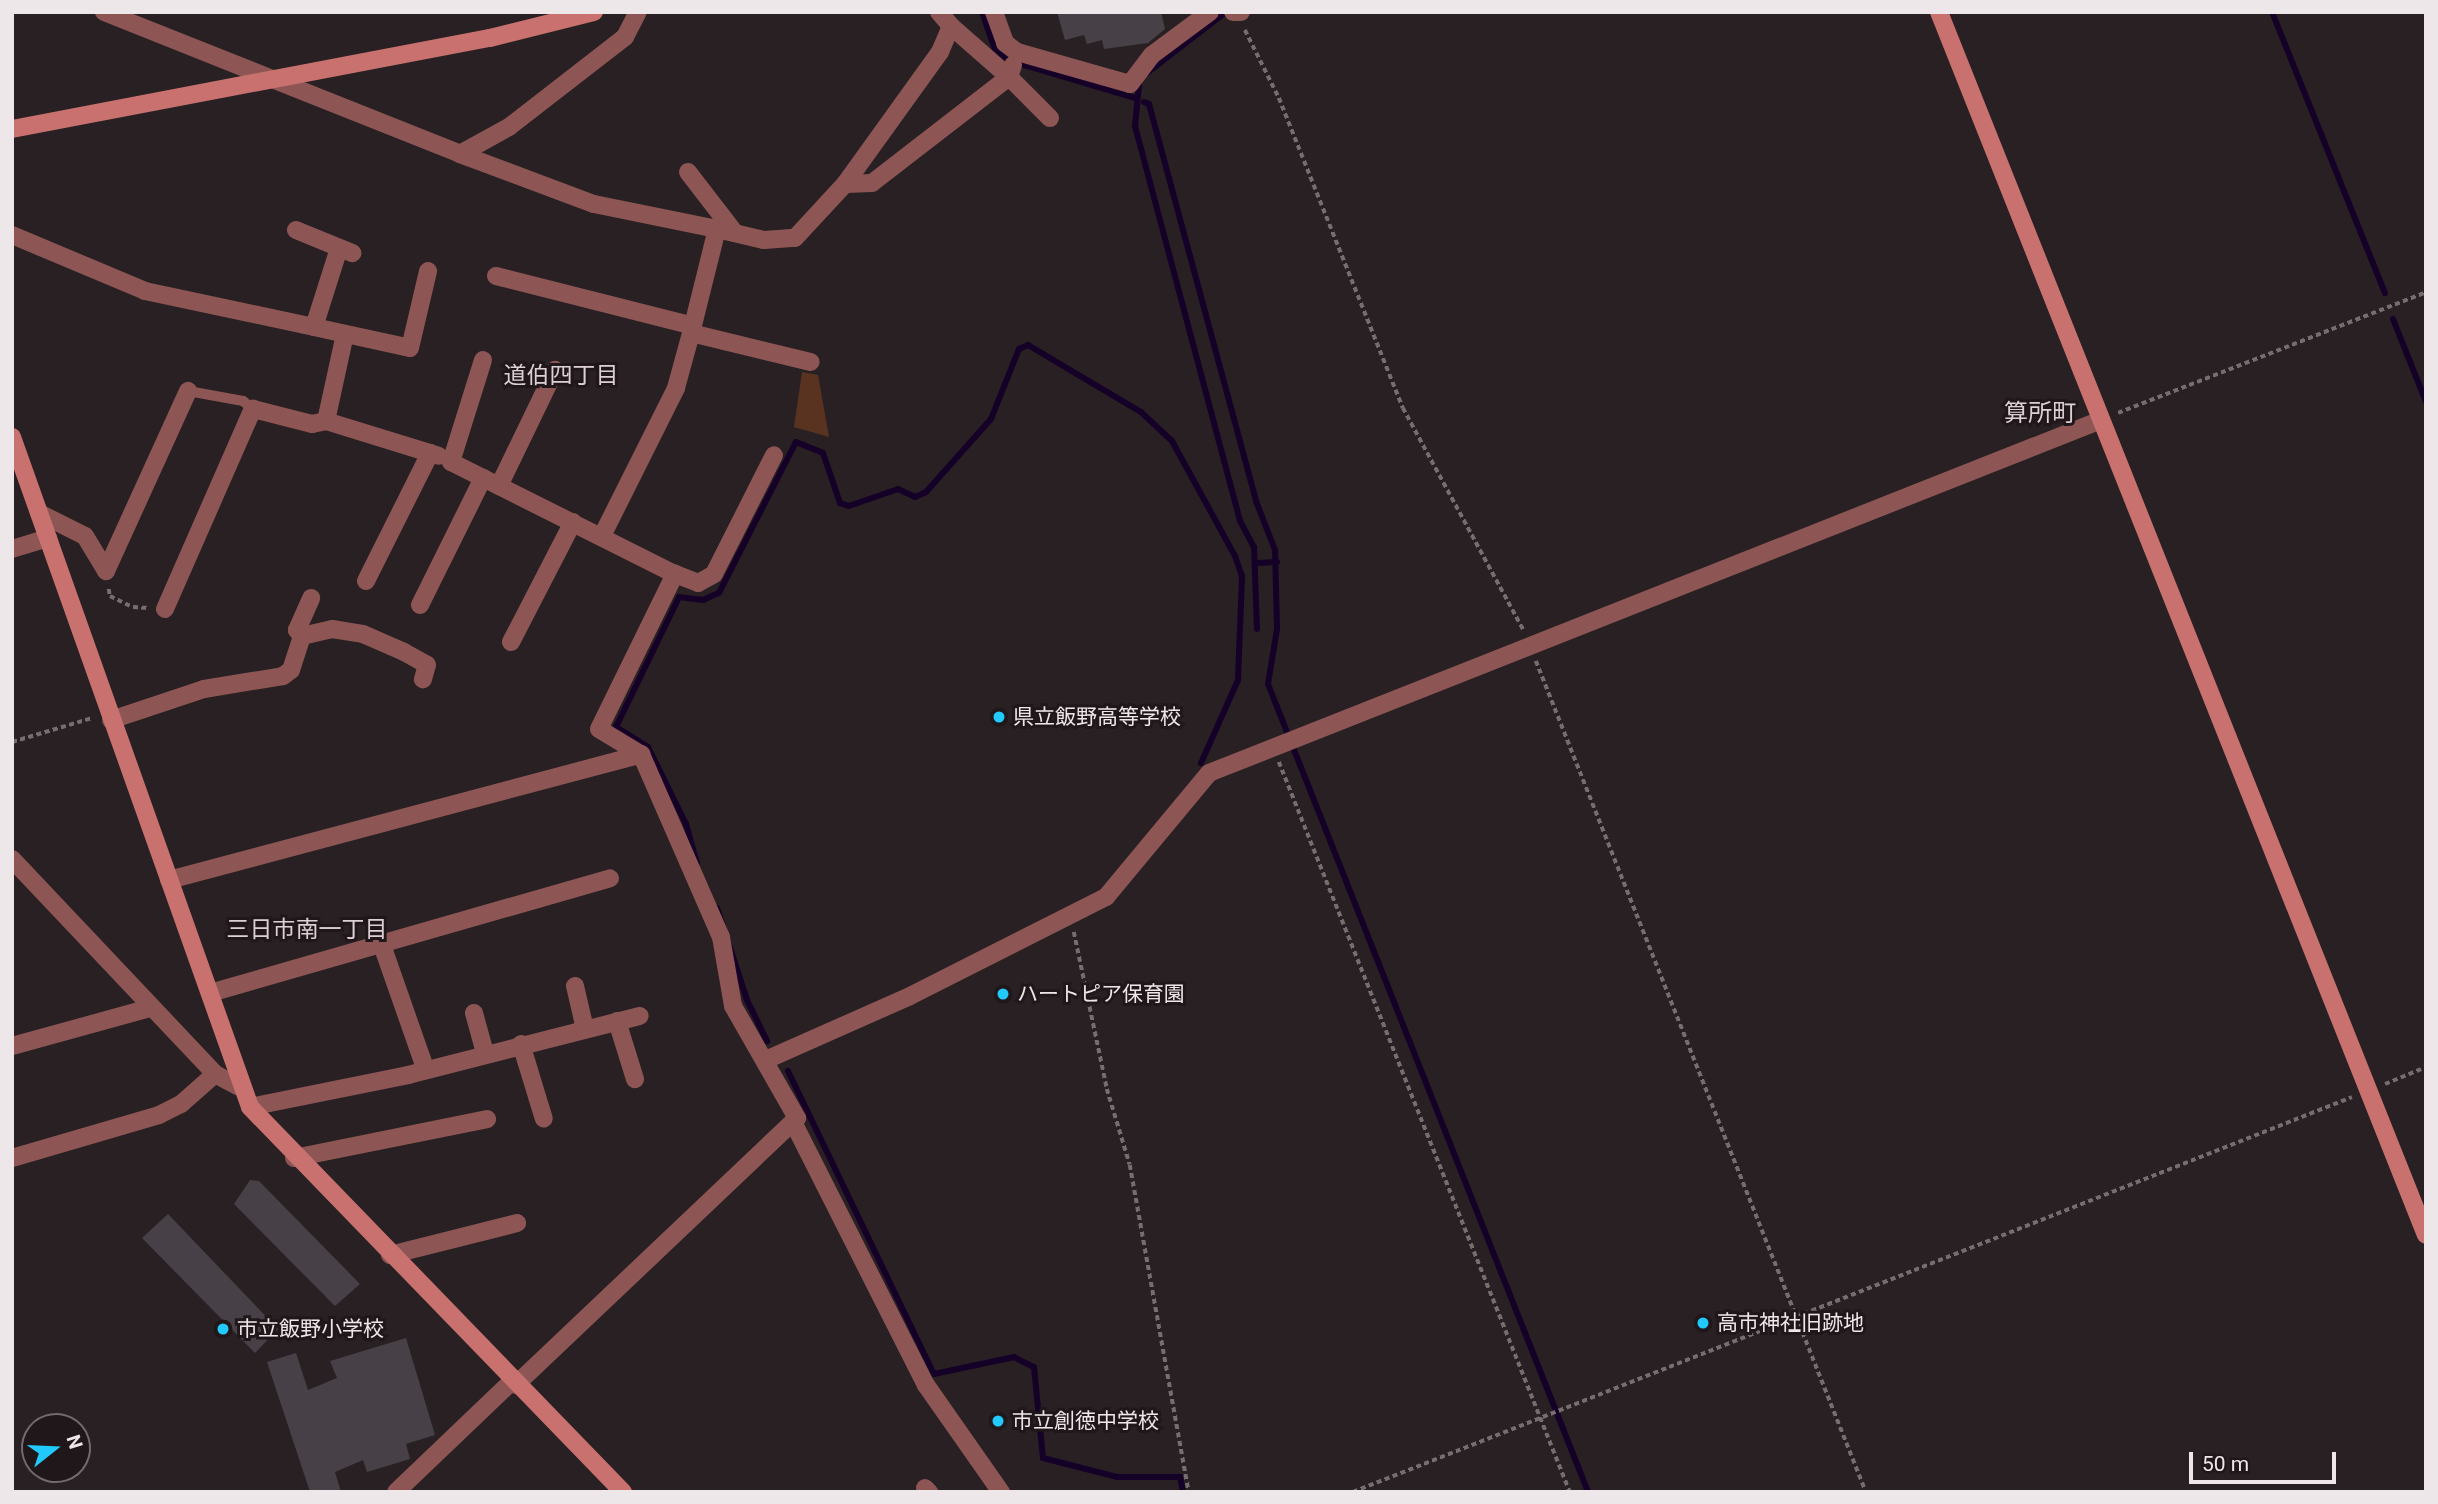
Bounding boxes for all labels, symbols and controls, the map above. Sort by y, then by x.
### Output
district label: 道伯四丁目 [504,362,618,390]
district label: 算所町 [2004,400,2076,428]
place label: 県立飯野高等学校 [1013,704,1181,730]
marker: 県立飯野高等学校 [991,709,1007,725]
district label: 三日市南一丁目 [227,916,387,944]
place label: ハートピア保育園 [1017,981,1185,1007]
marker: ハートピア保育園 [995,986,1011,1002]
place label: 高市神社旧跡地 [1717,1310,1864,1336]
marker: 高市神社旧跡地 [1695,1315,1711,1331]
place label: 市立飯野小学校 [237,1316,384,1342]
marker: 市立飯野小学校 [215,1321,231,1337]
place label: 市立創徳中学校 [1012,1408,1159,1434]
north arrow [21,1413,91,1483]
marker: 市立創徳中学校 [990,1413,1006,1429]
text: N [62,1432,88,1452]
scale bar [2193,1438,2340,1482]
text: 50 m [2202,1452,2249,1476]

